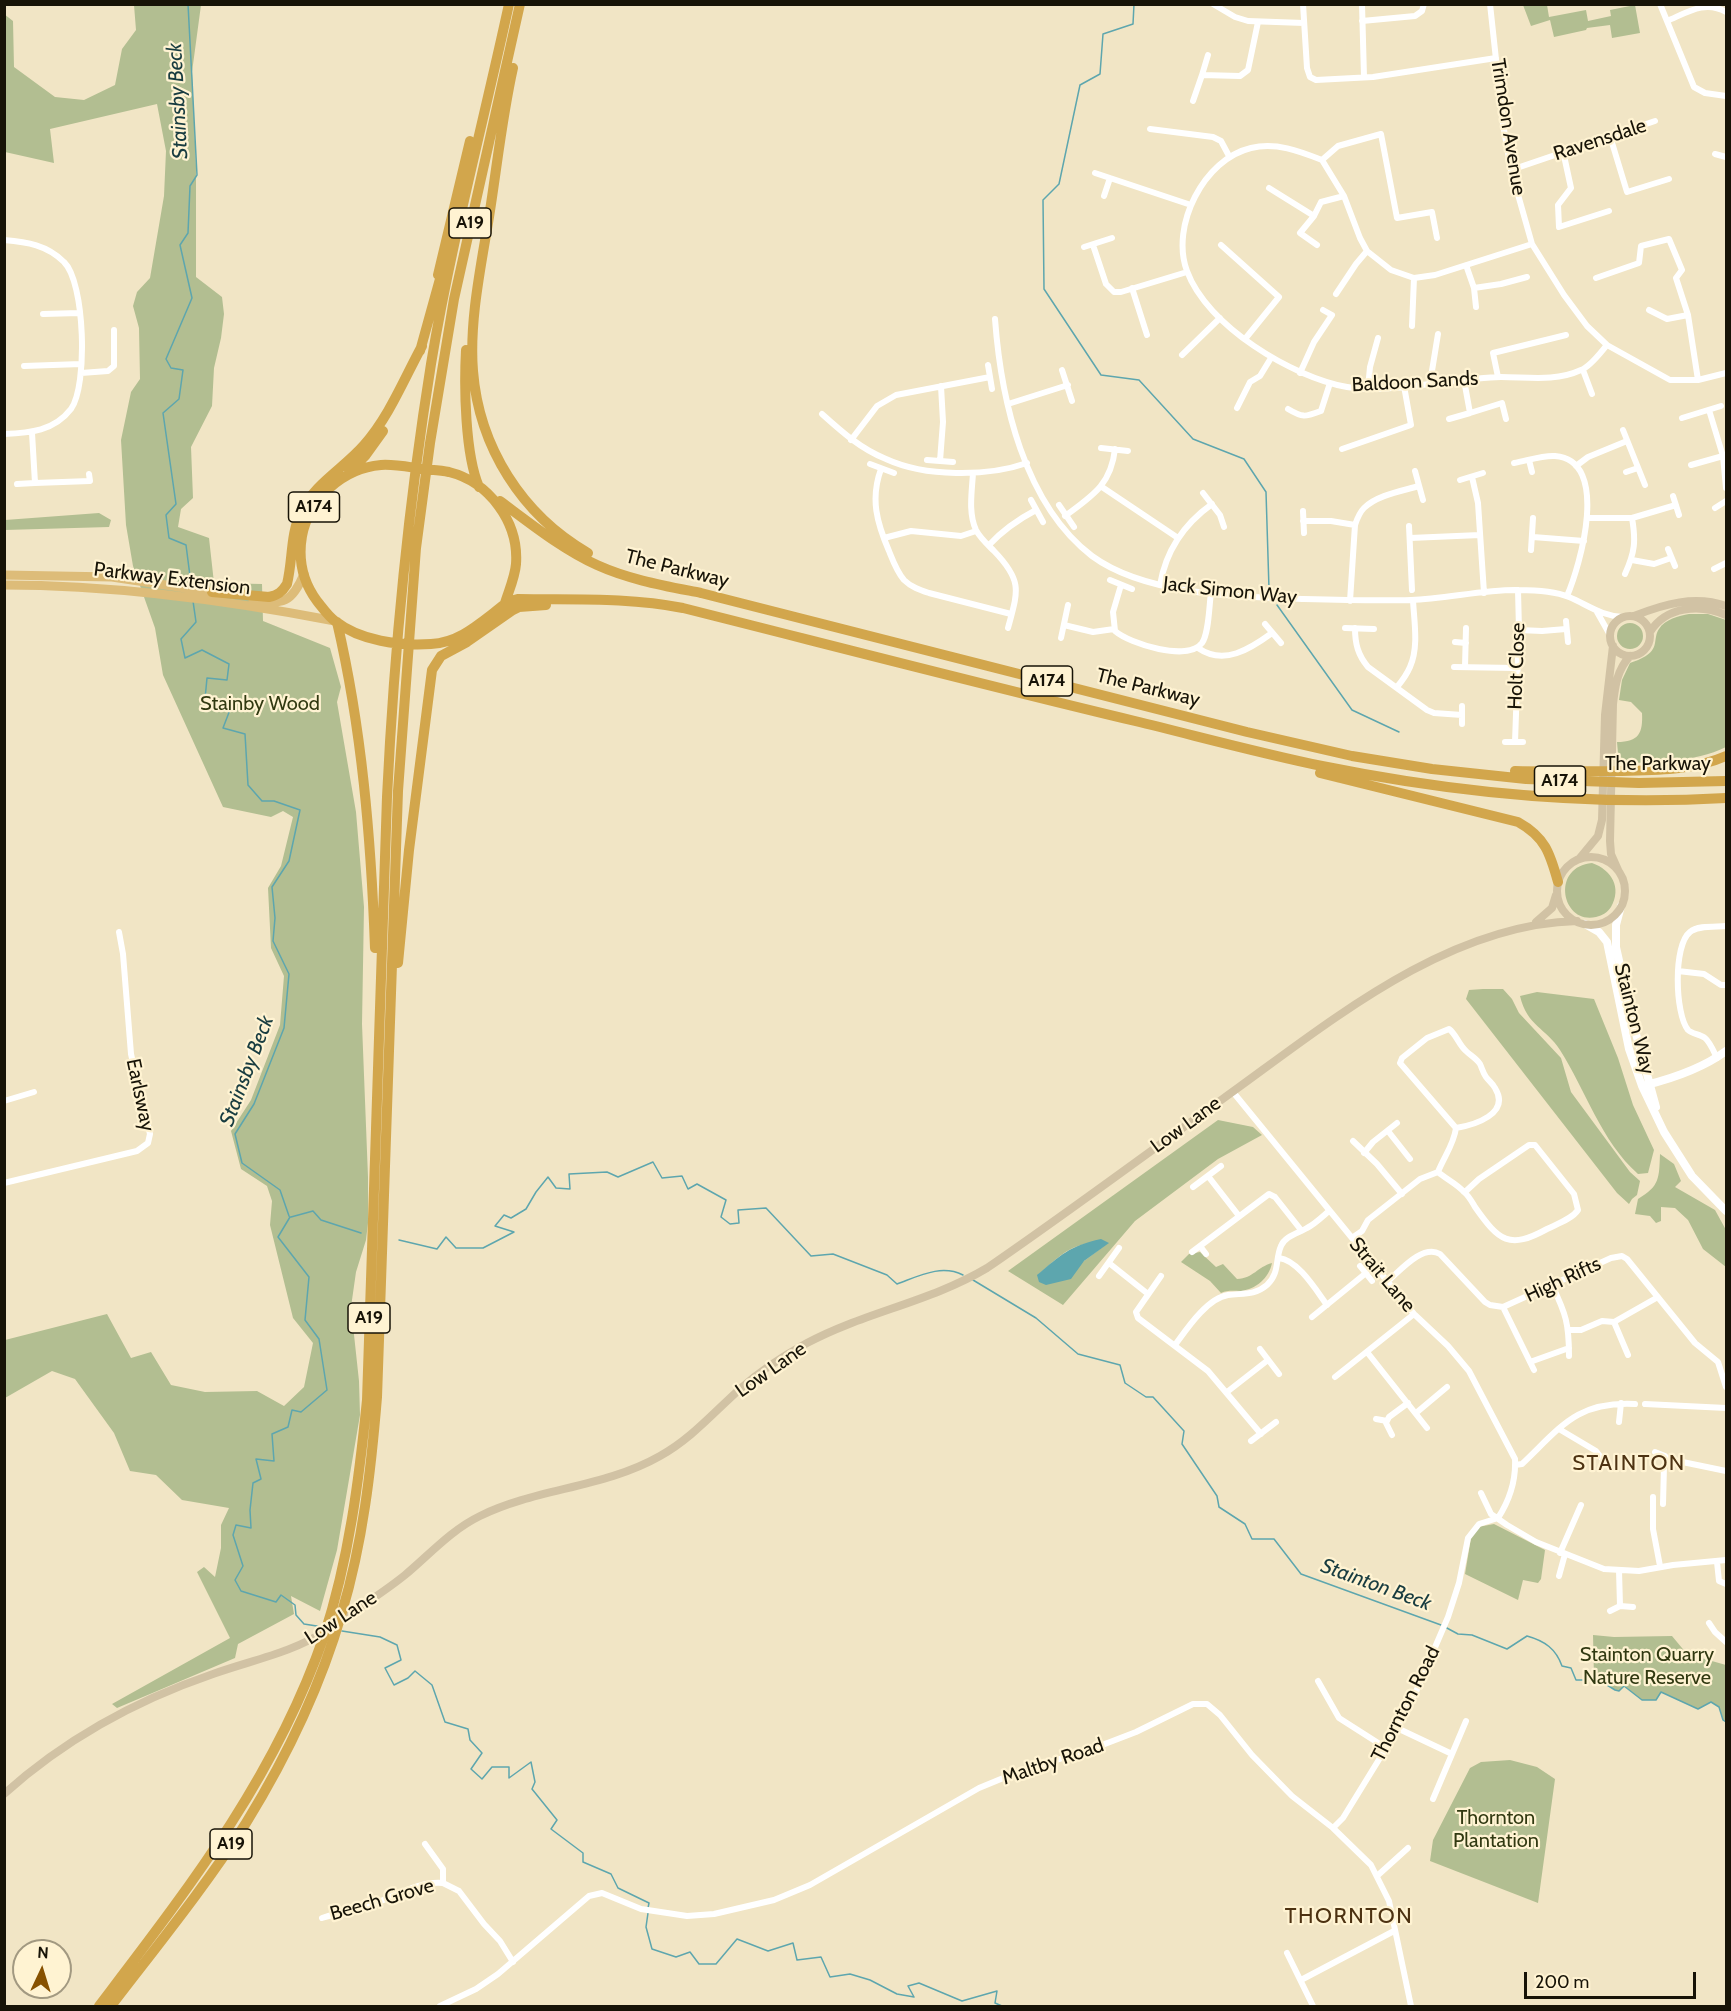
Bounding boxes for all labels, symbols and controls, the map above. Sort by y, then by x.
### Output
water label: Stainsby Beck [162,42,194,160]
street label: Trimdon Avenue [1485,57,1531,197]
street label: Ravensdale [1551,114,1649,166]
road number: A19 [449,208,491,238]
street label: Baldoon Sands [1351,367,1479,397]
road number: A174 [288,492,340,522]
street label: The Parkway [623,545,731,593]
street label: Parkway Extension [92,557,252,601]
street label: Jack Simon Way [1162,572,1298,610]
street label: Holt Close [1503,622,1531,710]
street label: The Parkway [1094,664,1202,712]
road number: A174 [1022,666,1072,696]
park label: Stainby Wood [200,692,320,716]
street label: The Parkway [1605,752,1711,776]
road number: A174 [1534,766,1586,796]
street label: Stainton Way [1609,961,1659,1077]
water label: Stainsby Beck [214,1012,280,1130]
street label: Earlsway [121,1056,159,1134]
street label: Low Lane [1146,1092,1226,1158]
street label: Strait Lane [1344,1233,1420,1317]
street label: High Rifts [1521,1252,1605,1308]
road number: A19 [348,1303,390,1333]
street label: Low Lane [731,1337,811,1403]
district label: STAINTON [1572,1451,1686,1477]
water label: Stainton Beck [1317,1553,1435,1617]
street label: Low Lane [301,1586,381,1650]
street label: Thornton Road [1367,1642,1445,1766]
park label: Stainton Quarry Nature Reserve [1580,1643,1714,1690]
street label: Maltby Road [999,1733,1107,1791]
park label: Thornton Plantation [1453,1806,1539,1853]
road number: A19 [210,1829,252,1859]
street label: Beech Grove [327,1874,437,1926]
district label: THORNTON [1285,1904,1413,1930]
north arrow [12,1939,72,1999]
text: N [37,1943,49,1962]
scale bar [1527,1960,1700,1998]
text: 200 m [1535,1971,1589,1993]

